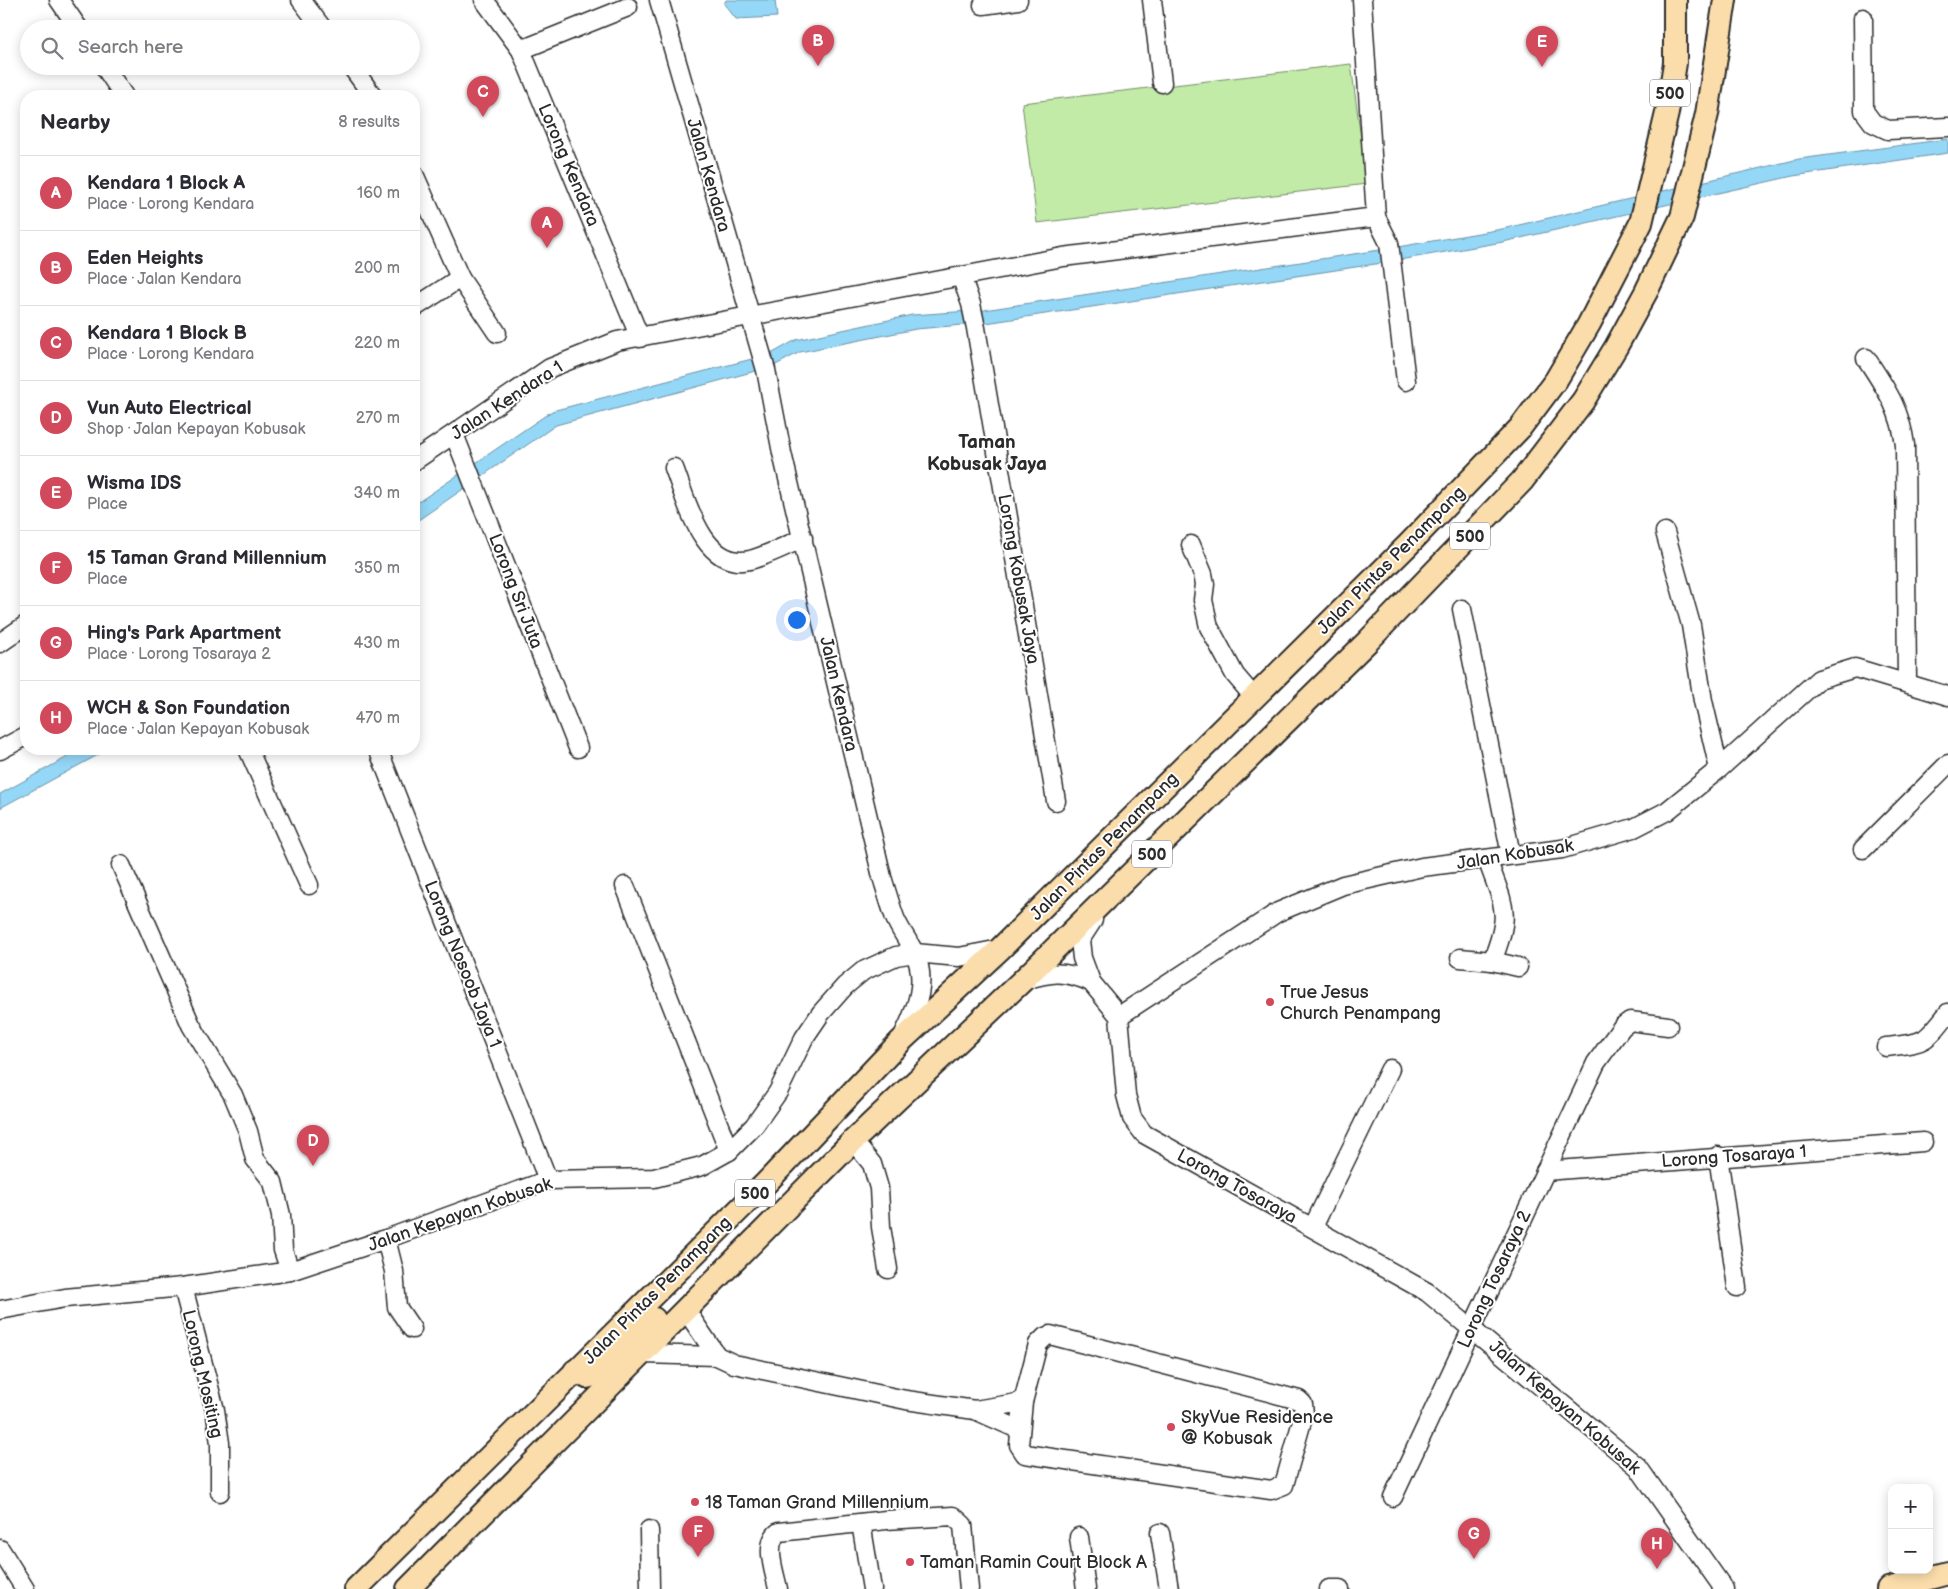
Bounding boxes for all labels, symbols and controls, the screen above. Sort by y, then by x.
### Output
search box [20,20,420,75]
pin: B [802,25,834,66]
pin: E [1526,26,1558,67]
icon: search [38,34,66,62]
text: Search here [78,36,183,59]
pin: C [467,76,499,117]
road number: 500 [1650,80,1690,106]
street label: Lorong Kendara [533,101,604,230]
text: Nearby [40,110,110,135]
text: 8 results [338,113,400,132]
street label: Jalan Kendara [682,116,735,234]
text: Kendara 1 Block A [87,172,245,195]
text: A [51,184,61,203]
text: 160 m [357,184,400,203]
text: Place · Lorong Kendara [87,195,254,214]
pin: A [531,207,563,248]
text: Eden Heights [87,247,203,270]
text: B [50,259,62,278]
text: 200 m [354,259,400,278]
text: Place · Jalan Kendara [87,270,242,289]
text: Kendara 1 Block B [87,322,247,345]
text: C [50,334,62,353]
text: 220 m [354,334,400,353]
text: Place · Lorong Kendara [87,345,254,364]
street label: Jalan Kendara 1 [447,356,567,444]
text: Vun Auto Electrical [87,397,252,420]
text: D [50,409,62,428]
text: 270 m [356,409,400,428]
text: Shop · Jalan Kepayan Kobusak [87,420,305,439]
district label: Taman Kobusak Jaya [927,431,1047,476]
text: Wisma IDS [87,472,181,495]
street label: Jalan Pintas Penampang [1313,482,1470,639]
text: E [51,484,61,503]
text: 340 m [353,484,400,503]
street label: Lorong Kobusak Jaya [993,492,1044,666]
text: Place [87,495,128,514]
road number: 500 [1450,522,1490,550]
street label: Lorong Sri Juta [484,531,547,652]
text: 15 Taman Grand Millennium [87,547,327,570]
text: F [51,559,61,578]
text: 350 m [354,559,400,578]
text: Place [87,570,128,589]
your location [784,607,810,633]
text: Hing's Park Apartment [87,622,281,645]
text: G [50,634,62,653]
text: 430 m [353,634,400,653]
street label: Jalan Kendara [815,635,862,754]
text: Place · Lorong Tosaraya 2 [87,645,271,664]
text: WCH & Son Foundation [87,697,290,720]
text: H [50,709,62,728]
text: 470 m [355,709,400,728]
text: Place · Jalan Kepayan Kobusak [87,720,309,739]
street label: Jalan Pintas Penampang [1026,768,1183,925]
street label: Jalan Kobusak [1455,835,1575,874]
road number: 500 [1132,841,1172,868]
street label: Lorong Nosoob Jaya 1 [419,878,506,1051]
place label: True Jesus Church Penampang [1280,982,1441,1024]
marker: True Jesus Church Penampang [1264,996,1276,1008]
pin: D [297,1125,329,1166]
street label: Lorong Tosaraya 1 [1661,1141,1807,1172]
street label: Lorong Tosaraya [1173,1145,1300,1228]
street label: Jalan Kepayan Kobusak [365,1173,555,1256]
road number: 500 [735,1180,775,1206]
street label: Lorong Tosaraya 2 [1453,1207,1536,1351]
street label: Jalan Pintas Penampang [579,1212,736,1369]
street label: Lorong Mositing [178,1308,227,1440]
street label: Jalan Kepayan Kobusak [1485,1336,1645,1479]
place label: SkyVue Residence @ Kobusak [1181,1407,1333,1449]
marker: SkyVue Residence @ Kobusak [1165,1421,1177,1433]
map controls [1888,1484,1933,1574]
button: + [1888,1484,1933,1529]
place label: 18 Taman Grand Millennium [705,1492,929,1513]
marker: 18 Taman Grand Millennium [689,1496,701,1508]
pin: F [682,1516,714,1557]
pin: G [1458,1518,1490,1559]
pin: H [1641,1528,1673,1569]
button: − [1888,1529,1933,1574]
place label: Taman Ramin Court Block A [920,1552,1147,1573]
marker: Taman Ramin Court Block A [904,1556,916,1568]

